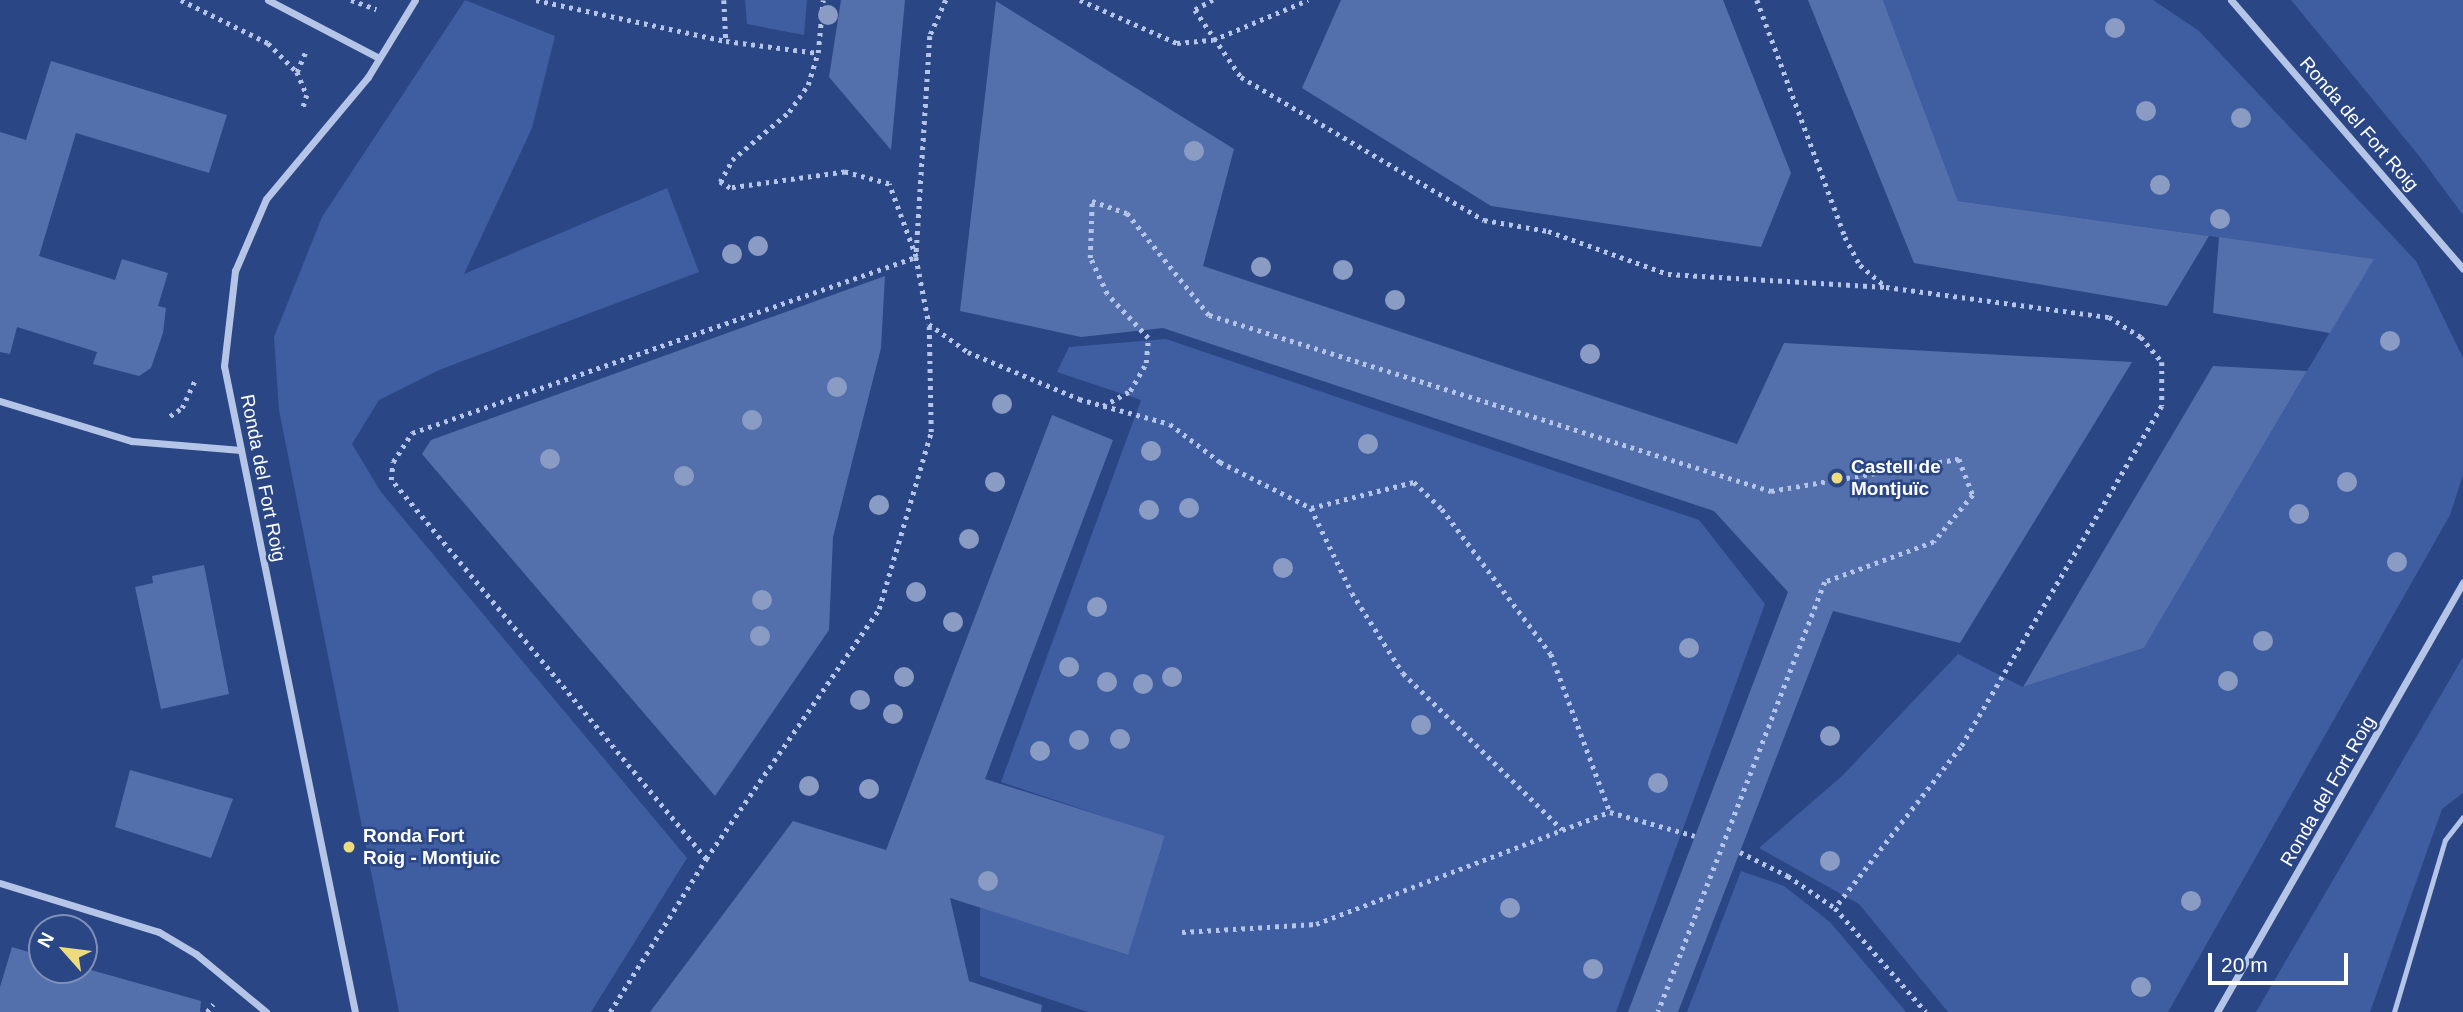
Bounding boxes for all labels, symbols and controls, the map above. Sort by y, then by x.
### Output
street label: Ronda del Fort Roig [2295,52,2423,196]
street label: Ronda del Fort Roig [236,392,290,564]
place label: Castell de Montjuïc [1851,456,1941,500]
marker: Castell de Montjuïc [1829,470,1845,486]
street label: Ronda del Fort Roig [2276,712,2380,870]
place label: Ronda Fort Roig - Montjuïc [363,825,500,869]
marker: Ronda Fort Roig - Montjuïc [341,839,357,855]
north arrow [28,914,98,984]
text: N [33,929,58,951]
scale bar [2211,939,2351,983]
text: 20 m [2221,953,2268,976]

